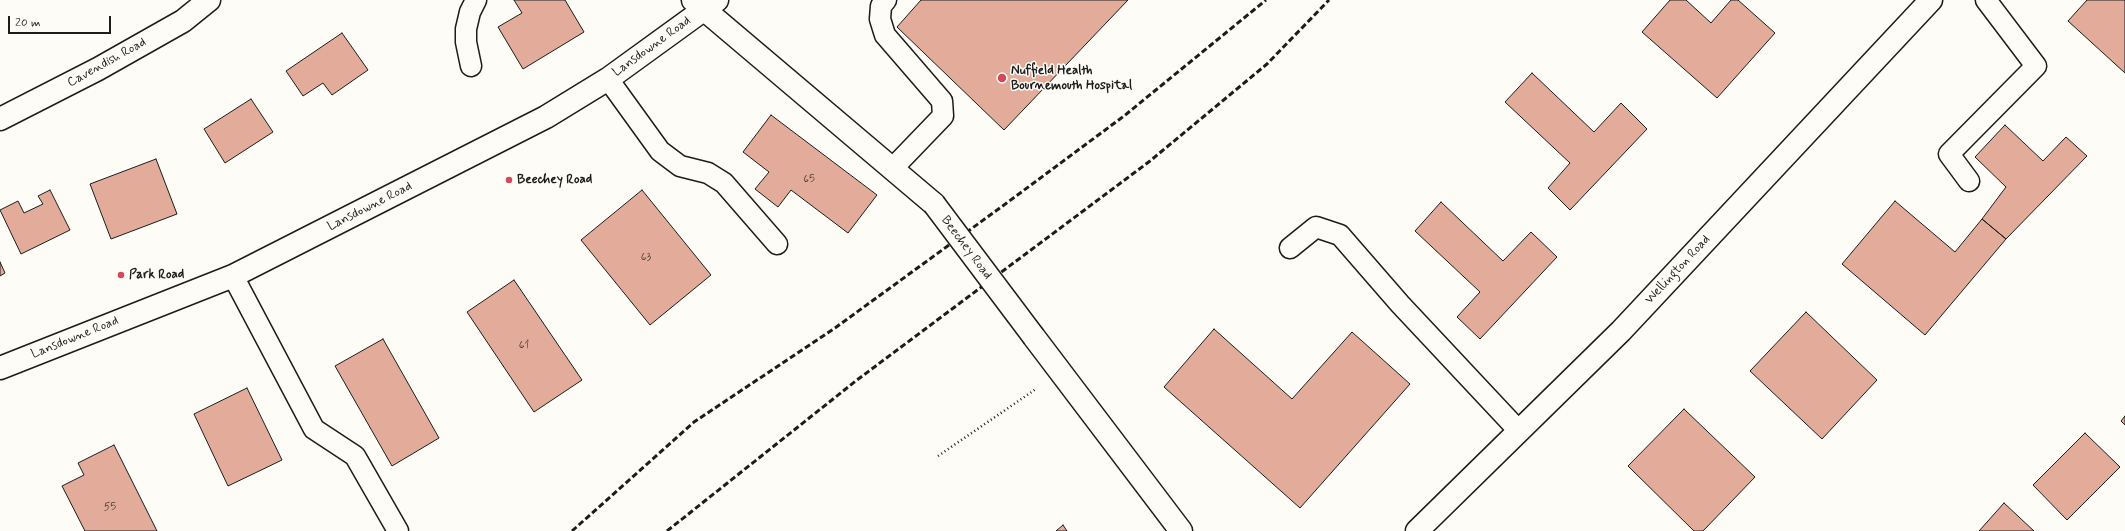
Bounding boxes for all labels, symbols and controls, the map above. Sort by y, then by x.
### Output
scale bar [10,8,113,34]
street label: Lansdowne Road [610,13,694,81]
text: 20 m [15,15,41,31]
street label: Cavendish Road [65,35,149,91]
place label: Nuffield Health Bournemouth Hospital [1011,63,1132,94]
marker: Nuffield Health Bournemouth Hospital [996,72,1008,84]
place label: Beechey Road [517,172,592,188]
house number: 65 [803,173,815,187]
marker: Beechey Road [504,175,514,185]
street label: Lansdowne Road [325,179,415,235]
street label: Beechey Road [937,213,995,283]
street label: Wellington Road [1642,232,1714,308]
house number: 63 [641,251,651,265]
place label: Park Road [129,267,184,283]
marker: Park Road [116,270,126,280]
street label: Lansdowne Road [29,313,121,363]
house number: 61 [519,339,529,353]
house number: 55 [104,501,116,515]

